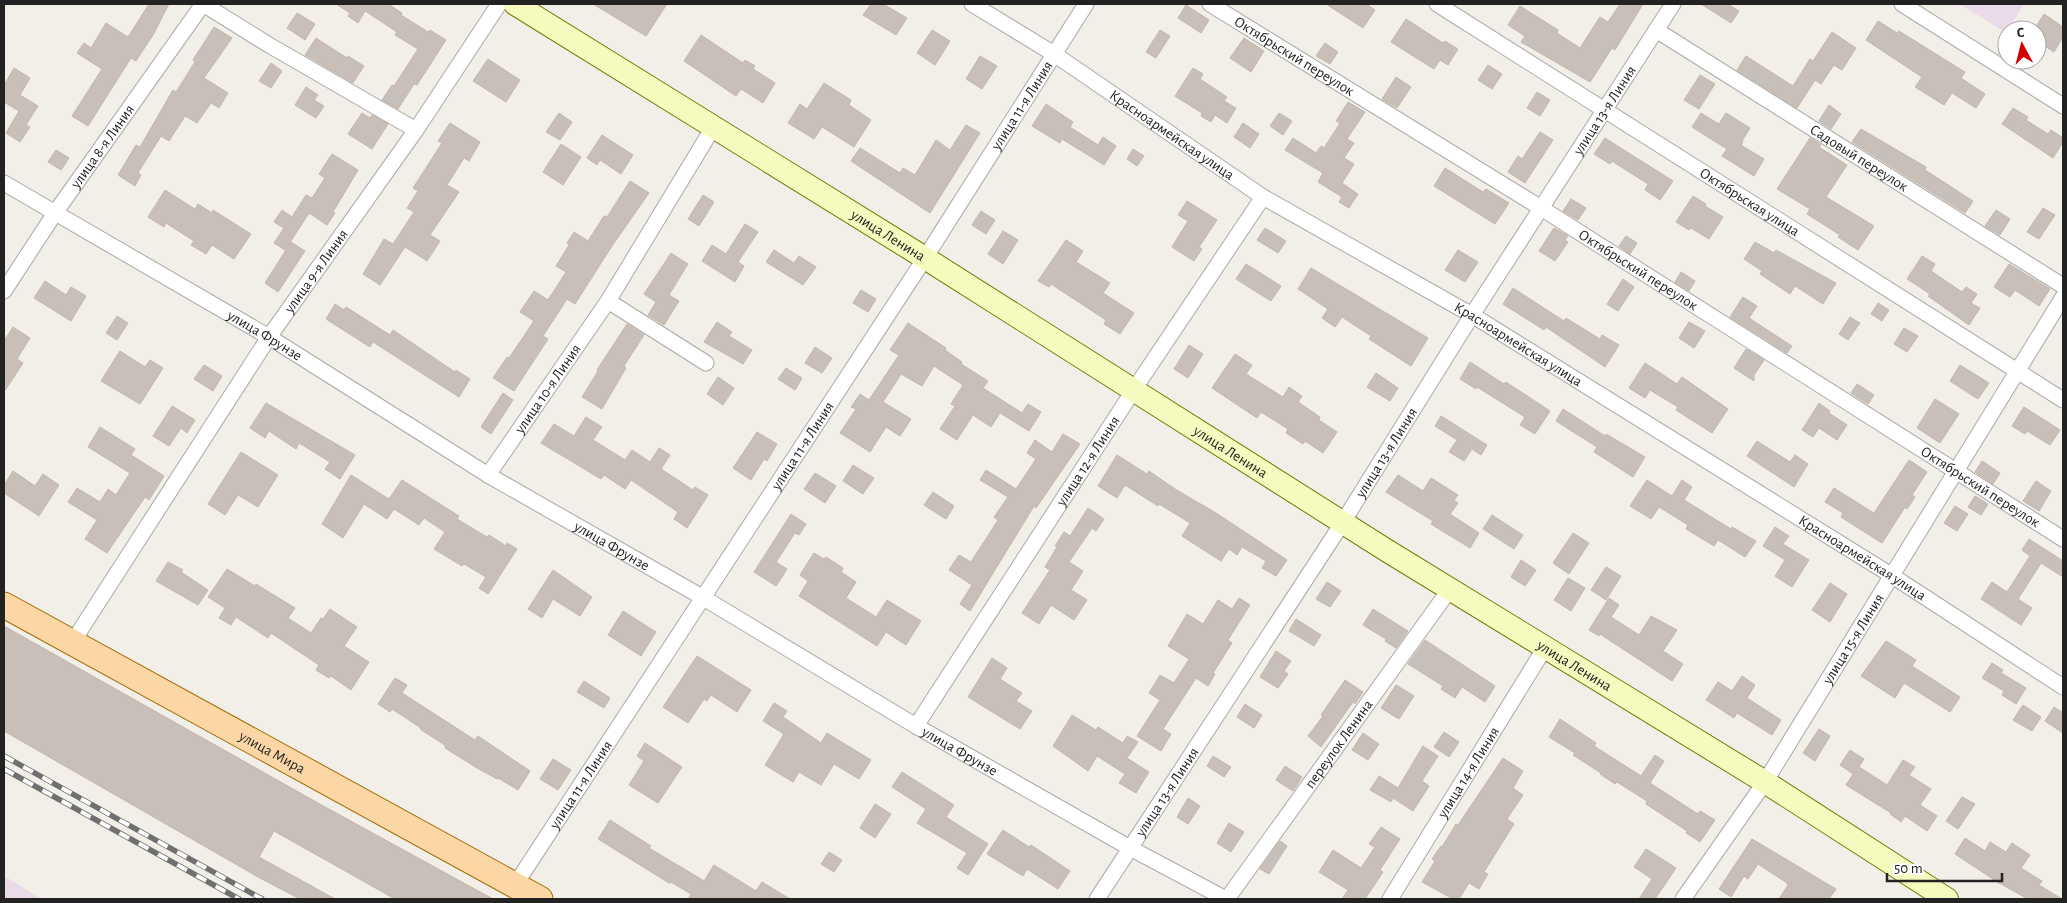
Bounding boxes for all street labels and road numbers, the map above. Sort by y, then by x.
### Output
street label: Октябрьский переулок [1231,14,1357,99]
street label: улица 11-я Линия [988,59,1056,153]
street label: улица 13-я Линия [1570,63,1639,158]
street label: Красноармейская улица [1107,87,1237,183]
street label: улица 8-я Линия [68,102,137,192]
street label: Садовый переулок [1807,122,1911,195]
street label: Октябрьская улица [1697,165,1802,239]
street label: улица Ленина [847,207,928,264]
street label: улица 9-я Линия [281,227,351,317]
street label: Октябрьский переулок [1576,227,1700,313]
street label: Красноармейская улица [1452,300,1585,390]
street label: улица Фрунзе [224,307,305,364]
street label: улица 10-я Линия [512,342,584,437]
street label: улица 11-я Линия [768,399,837,493]
street label: улица 13-я Линия [1353,405,1420,501]
street label: улица 12-я Линия [1053,414,1123,509]
street label: улица Ленина [1190,423,1270,481]
street label: Октябрьский переулок [1918,444,2042,530]
street label: Красноармейская улица [1796,513,1929,604]
street label: улица Фрунзе [571,518,652,573]
street label: улица 15-я Линия [1820,591,1887,688]
street label: улица Ленина [1533,637,1614,694]
street label: переулок Ленина [1302,697,1376,791]
street label: улица Фрунзе [918,724,1000,779]
street label: улица 14-я Линия [1434,724,1502,821]
street label: улица Мира [236,728,308,777]
street label: улица 11-я Линия [546,738,615,832]
street label: улица 13-я Линия [1132,745,1202,840]

